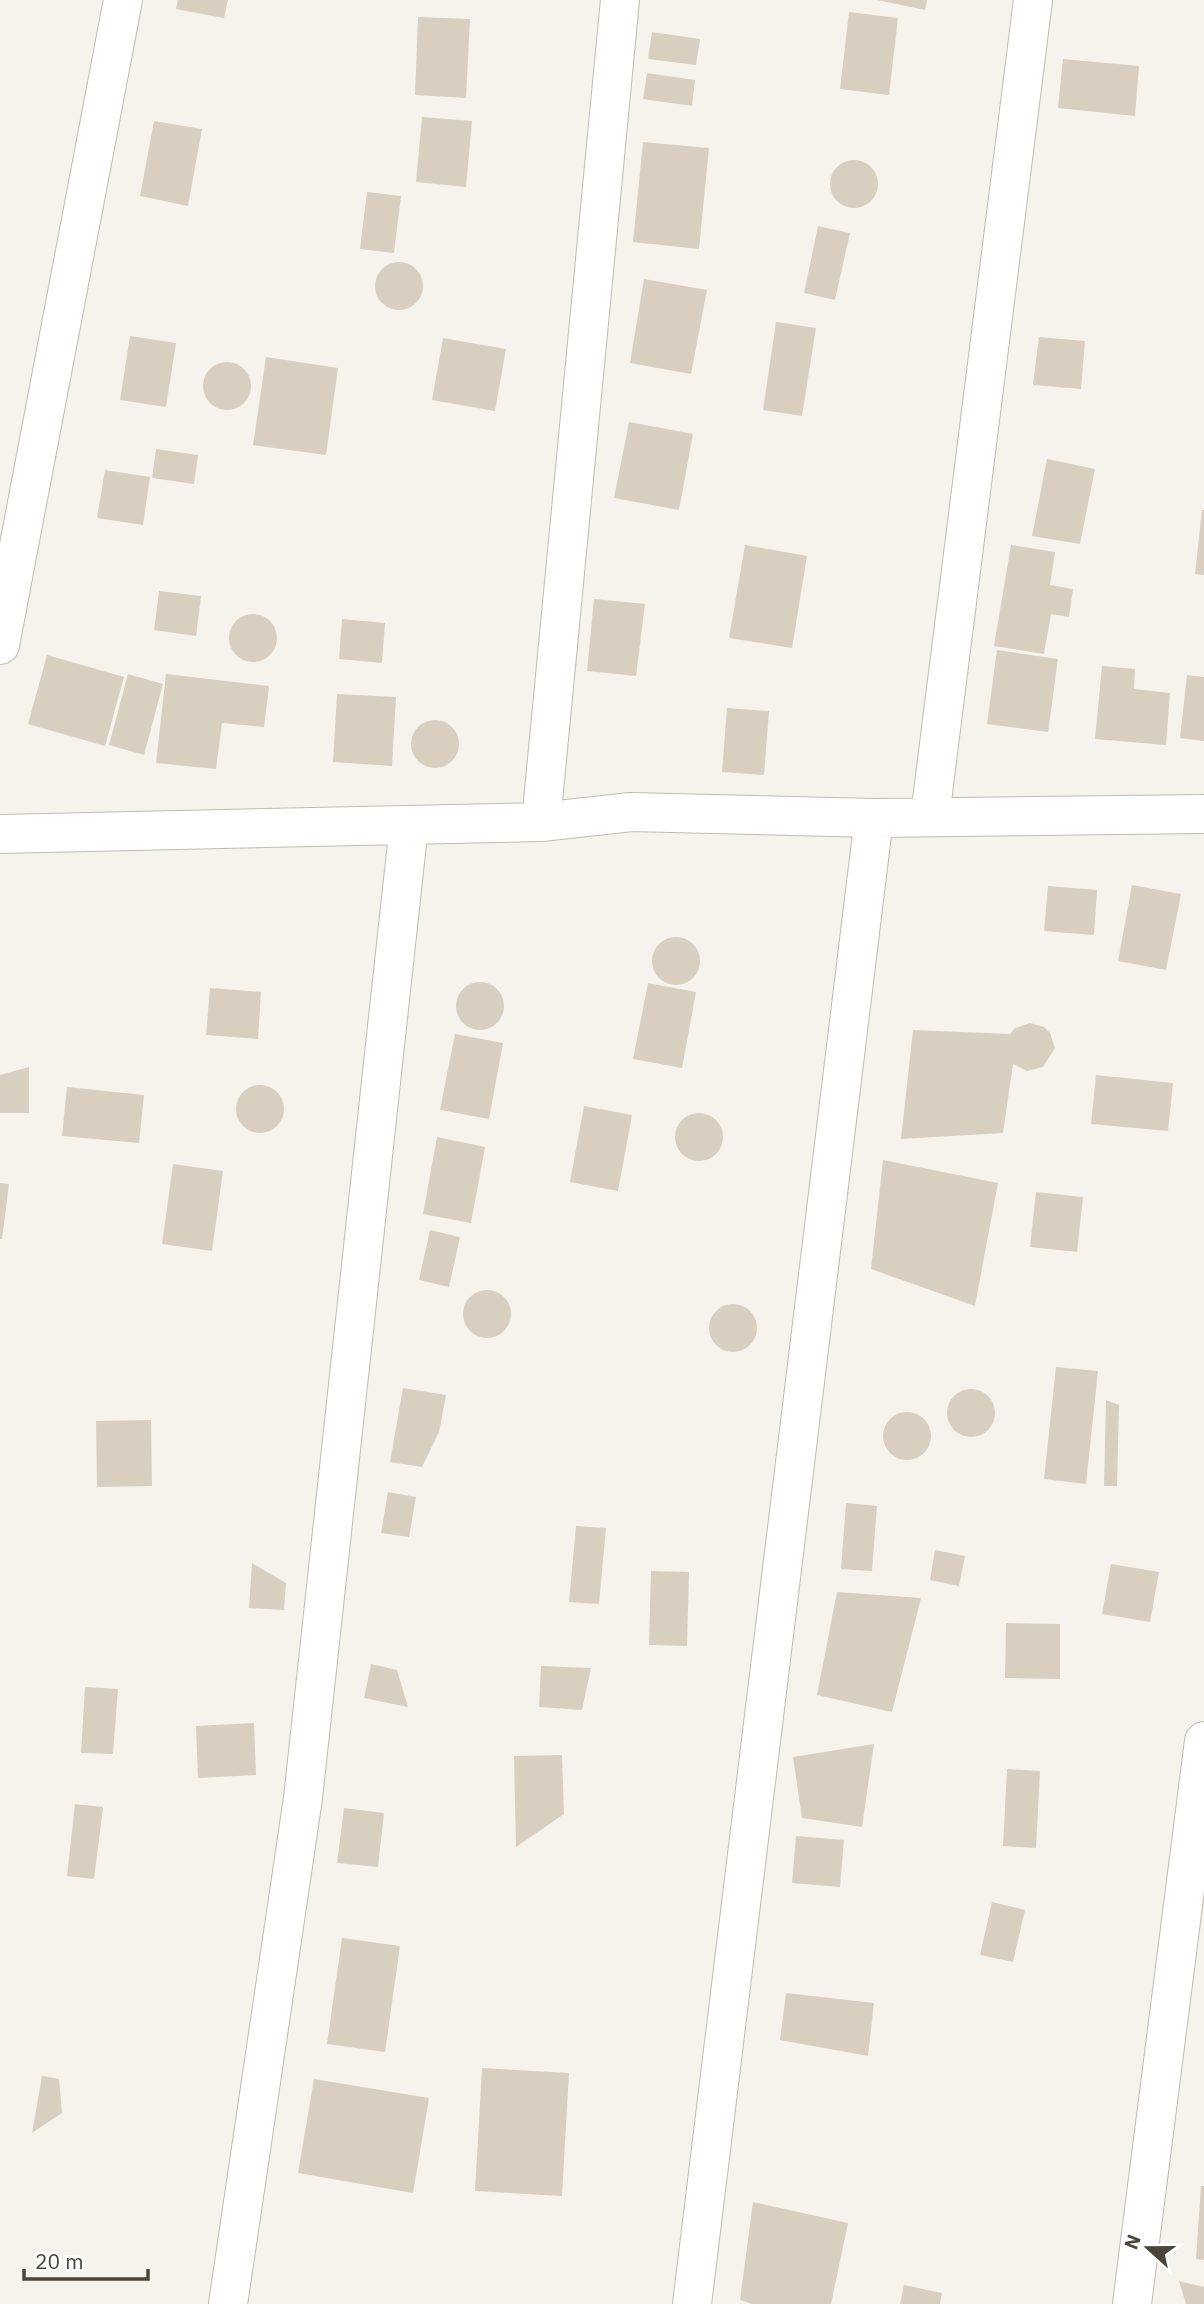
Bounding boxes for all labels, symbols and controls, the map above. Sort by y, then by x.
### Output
north arrow [1113,2213,1183,2283]
text: N [1118,2231,1146,2253]
scale bar [24,2238,149,2282]
text: 20 m [35,2247,84,2275]

